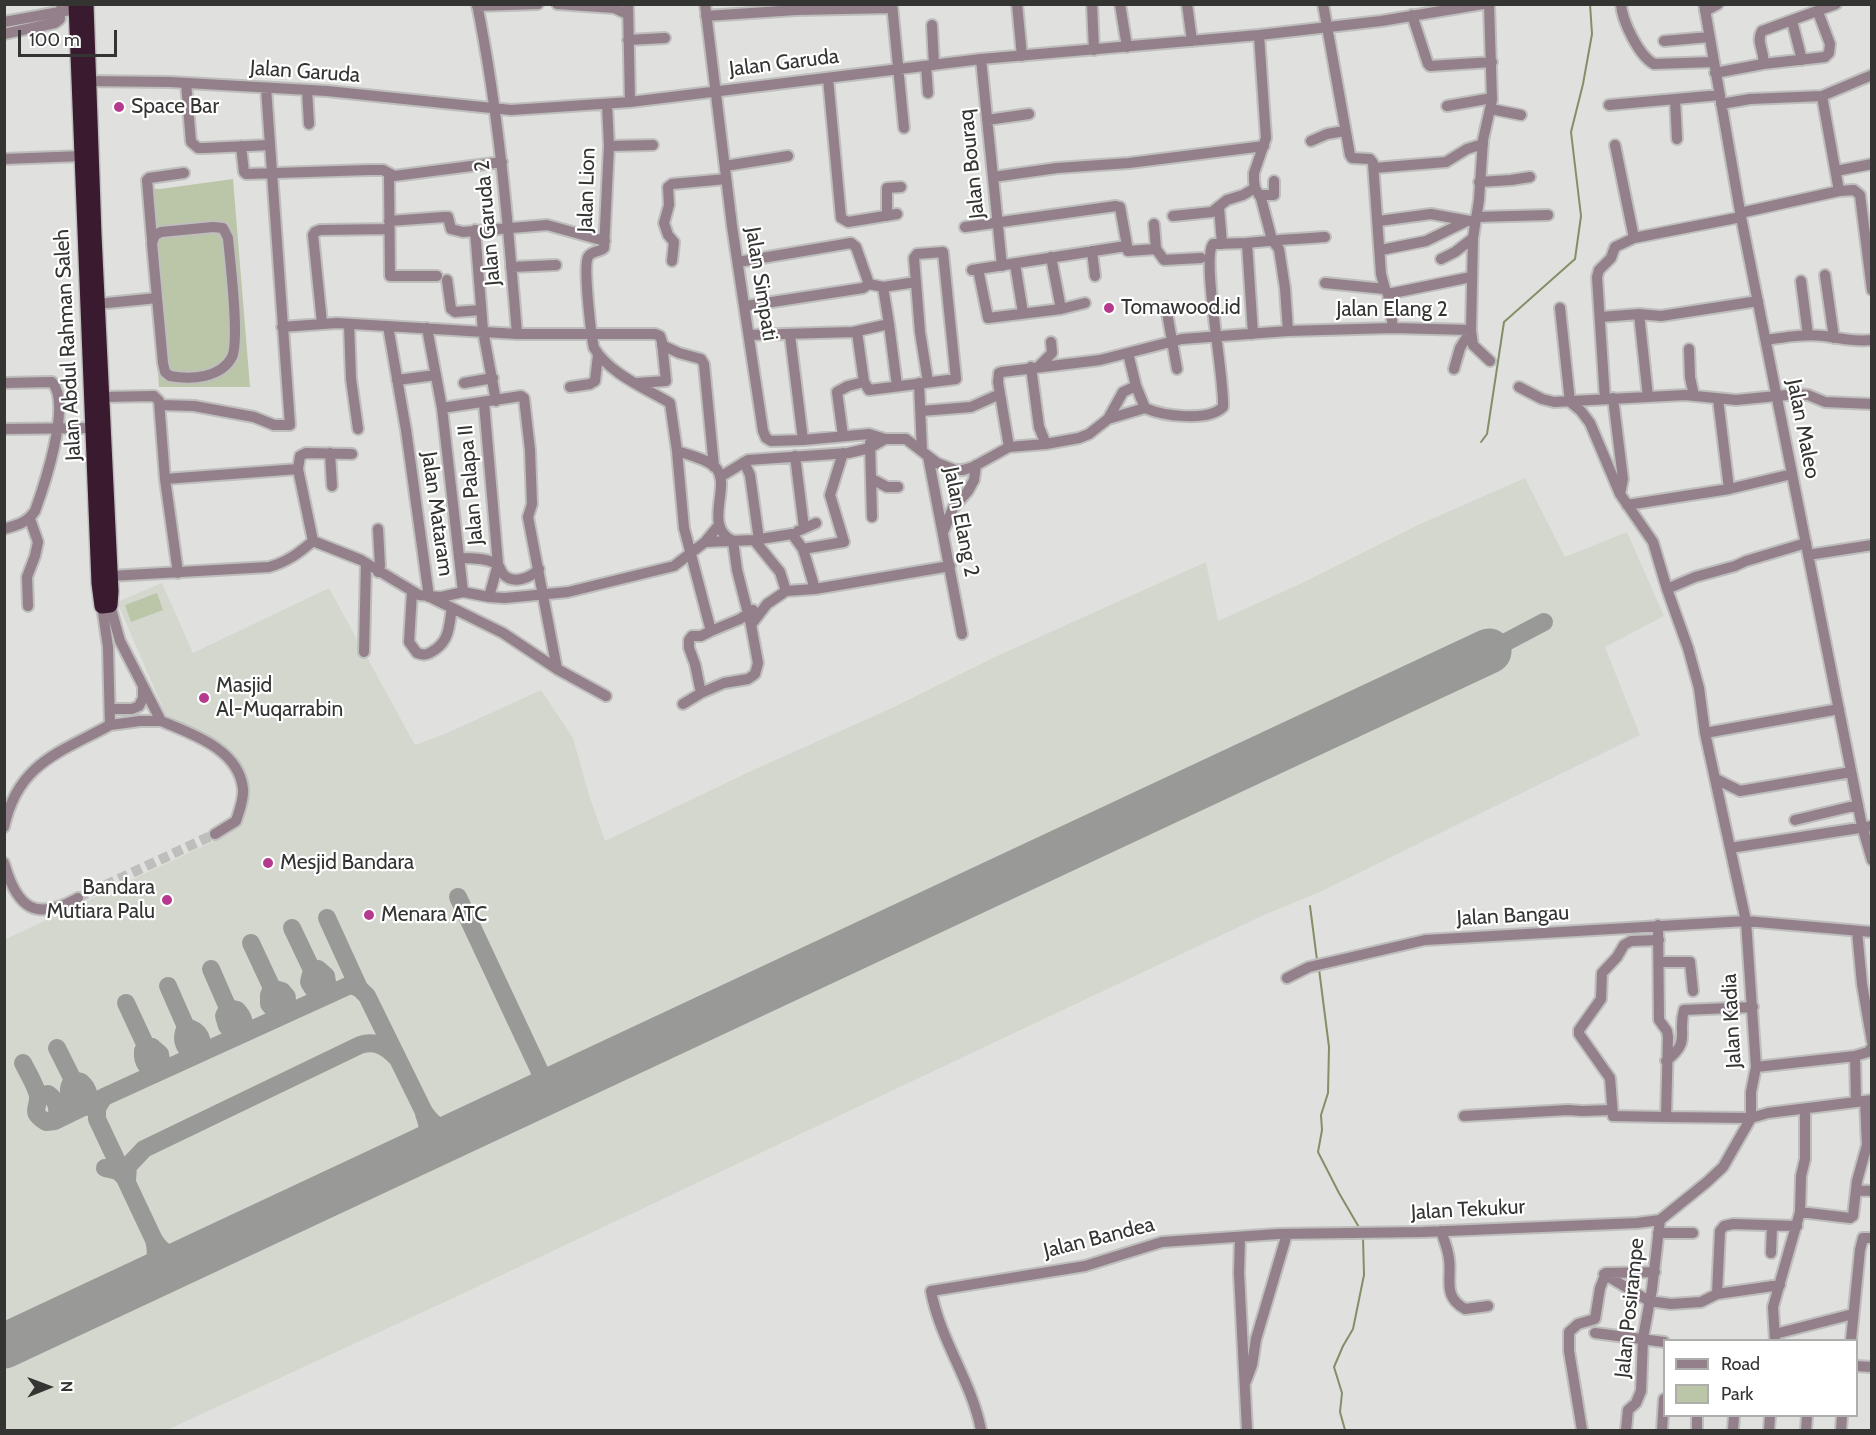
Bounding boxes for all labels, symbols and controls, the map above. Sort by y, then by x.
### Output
scale bar [21,18,120,56]
text: 100 m [29,29,80,51]
street label: Jalan Garuda [728,44,840,82]
street label: Jalan Garuda [249,56,361,88]
place label: Space Bar [131,94,219,120]
marker: Space Bar [112,100,126,114]
street label: Jalan Bouraq [954,108,990,220]
street label: Jalan Lion [573,147,601,233]
street label: Jalan Garuda 2 [470,159,506,287]
street label: Jalan Simpati [740,225,782,343]
street label: Jalan Abdul Rahman Saleh [49,229,87,461]
place label: Tomawood.id [1121,295,1241,321]
street label: Jalan Elang 2 [1336,297,1448,323]
marker: Tomawood.id [1102,301,1116,315]
street label: Jalan Maleo [1781,377,1825,481]
street label: Jalan Palapa II [453,424,489,546]
street label: Jalan Mataram [416,450,458,578]
street label: Jalan Elang 2 [938,465,984,579]
place label: Masjid Al-Muqarrabin [216,673,343,723]
marker: Masjid Al-Muqarrabin [197,691,211,705]
place label: Mesjid Bandara [280,850,414,876]
marker: Mesjid Bandara [261,856,275,870]
place label: Bandara Mutiara Palu [47,875,155,925]
marker: Bandara Mutiara Palu [160,893,174,907]
street label: Jalan Bangau [1456,900,1570,932]
place label: Menara ATC [381,902,487,928]
marker: Menara ATC [362,908,376,922]
street label: Jalan Kadia [1717,973,1747,1069]
street label: Jalan Tekukur [1410,1194,1526,1226]
street label: Jalan Bandea [1041,1212,1157,1264]
street label: Jalan Posirampe [1610,1237,1650,1379]
legend [1663,1339,1858,1417]
text: Road [1721,1353,1760,1375]
north arrow [18,1357,78,1417]
text: N [57,1381,76,1392]
text: Park [1721,1383,1753,1405]

